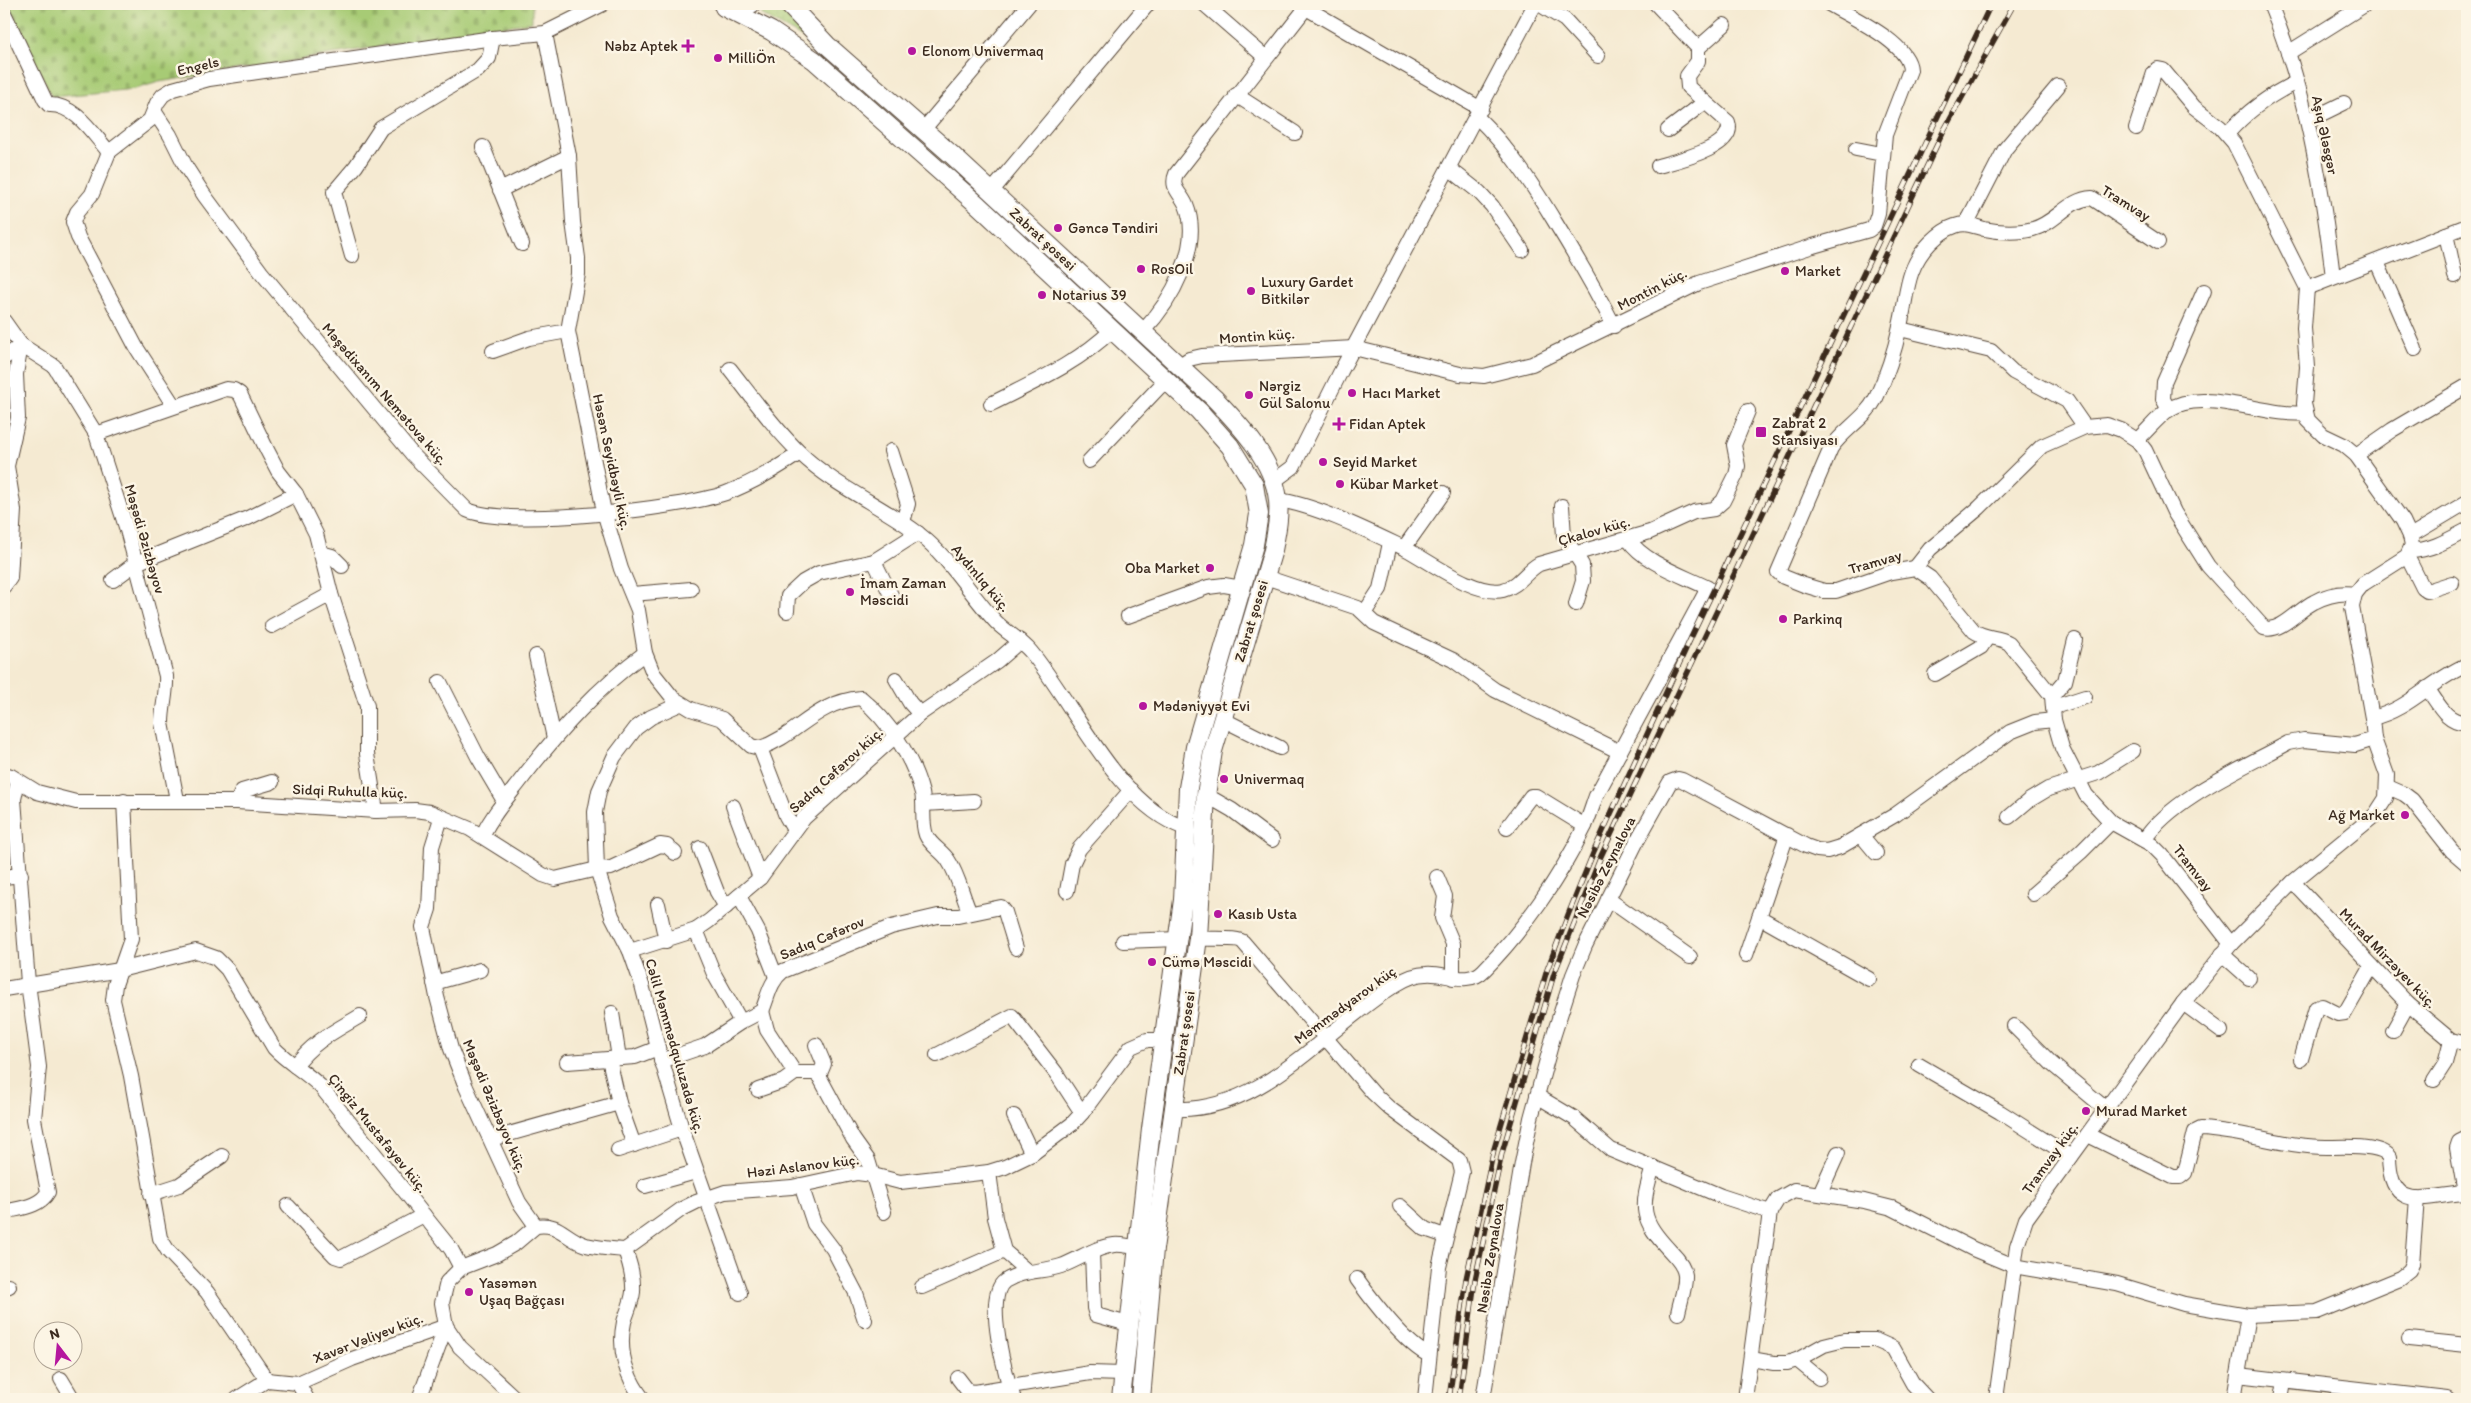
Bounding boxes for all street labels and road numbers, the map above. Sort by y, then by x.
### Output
street label: Engels [175,52,221,80]
street label: Aşıq Ələsgər [2308,94,2342,176]
street label: Tramvay [2098,181,2154,225]
street label: Zabrat şosesi [1006,203,1080,275]
street label: Montin küç. [1614,264,1690,314]
street label: Məşədixanım Nemətova küç. [318,319,452,469]
street label: Montin küç. [1218,324,1296,348]
street label: Həsən Seyidbəyli küç. [589,392,635,532]
street label: Məşədi Əzizbəyov [121,482,169,596]
street label: Çkalov küç. [1556,512,1632,550]
street label: Aydınlıq küç. [948,541,1014,615]
street label: Tramvay [1846,546,1904,578]
street label: Zabrat şosesi [1230,578,1272,664]
street label: Sadıq Cəfərov küç. [785,723,887,817]
street label: Sidqi Ruhulla küç. [292,780,408,802]
street label: Nəsibə Zeynalova [1573,813,1639,921]
street label: Tramvay [2169,841,2217,895]
street label: Murad Mirzəyev küç. [2336,904,2440,1012]
street label: Sadıq Cəfərov [777,912,867,964]
street label: Cəlil Məmmədquluzadə küç. [641,956,709,1136]
street label: Məmmədyarov küç [1291,962,1399,1048]
street label: Zabrat şosesi [1169,990,1199,1076]
street label: Məşədi Əzizbəyov küç. [459,1036,531,1176]
street label: Çingiz Mustafayev küç. [324,1070,432,1196]
street label: Tramvay küç. [2018,1118,2082,1198]
street label: Həzi Aslanov küç. [746,1150,860,1182]
street label: Nəsibə Zeynalova [1472,1201,1508,1314]
street label: Xavər Vəliyev küç. [310,1309,426,1367]

